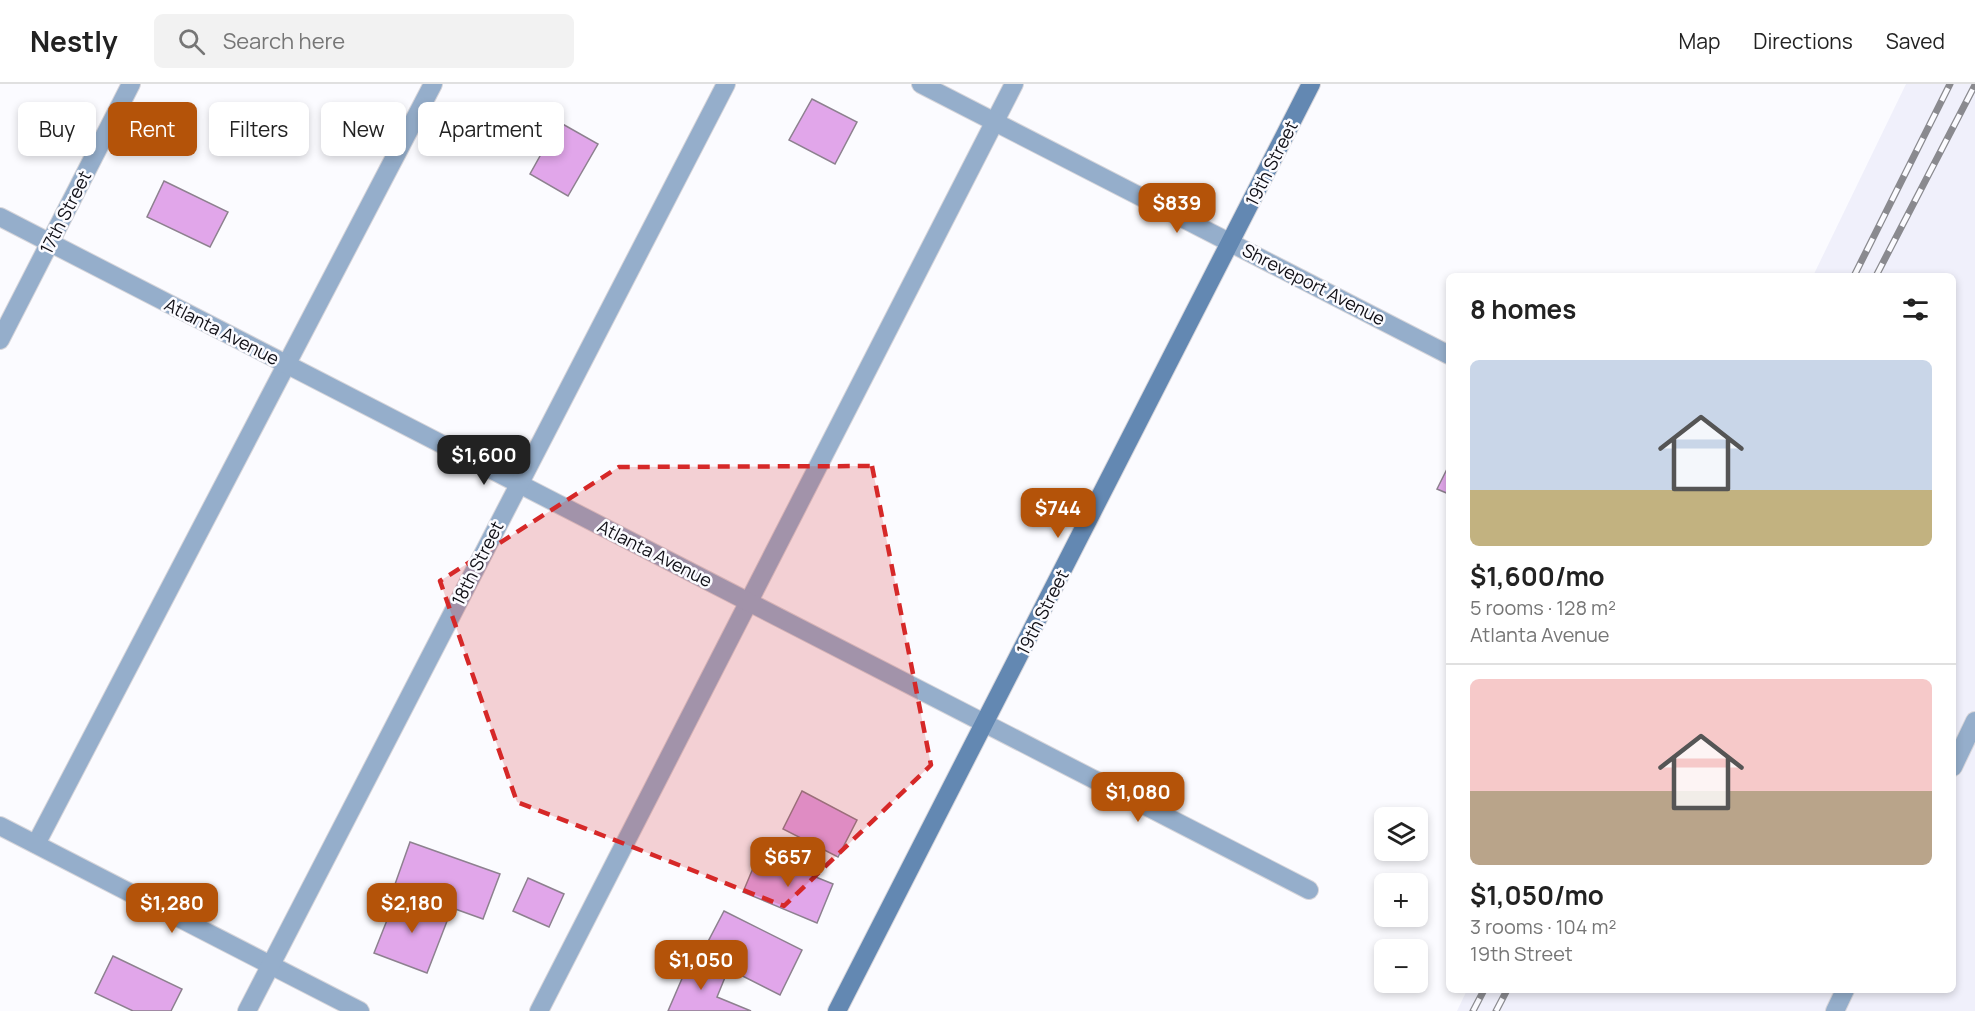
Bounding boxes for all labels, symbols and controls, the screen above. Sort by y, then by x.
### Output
search box [154,14,574,68]
text: Nestly [30,22,118,60]
icon: search [175,25,208,58]
text: Search here [223,26,345,56]
text: Map [1679,27,1720,55]
text: Directions [1753,27,1853,55]
text: Saved [1886,27,1945,55]
chip: Buy [18,102,96,156]
chip: Rent [108,102,197,156]
chip: Filters [209,102,309,156]
chip: New [321,102,406,156]
chip: Apartment [418,102,564,156]
street label: 19th Street [1239,116,1303,210]
street label: 17th Street [34,166,96,258]
pin: $839 [1141,183,1213,234]
text: $839 [1153,189,1201,216]
street label: Shreveport Avenue [1238,238,1390,330]
text: 8 homes [1470,291,1576,327]
street label: Atlanta Avenue [161,292,283,370]
icon: filters [1899,293,1932,326]
icon: home [1647,399,1755,507]
pin: $1,600 [435,435,533,486]
text: $1,600 [451,441,517,468]
pin: $744 [1022,488,1094,539]
text: $744 [1035,494,1081,521]
street label: Atlanta Avenue [594,514,716,592]
street label: 18th Street [445,517,509,609]
text: $1,600/mo [1470,558,1605,594]
street label: 19th Street [1010,565,1074,659]
text: 5 rooms · 128 m² [1470,594,1616,621]
text: Atlanta Avenue [1470,621,1610,648]
icon: home [1647,718,1755,826]
pin: $1,080 [1089,772,1187,823]
text: $1,080 [1105,778,1171,805]
map controls [1374,807,1428,993]
button: layers [1374,807,1428,861]
pin: $657 [752,837,824,888]
text: $657 [764,843,812,870]
button: + [1374,873,1428,927]
text: $1,050/mo [1470,877,1604,913]
pin: $1,280 [123,883,221,934]
pin: $2,180 [363,883,461,934]
text: $1,280 [140,889,204,916]
text: $2,180 [381,889,443,916]
text: 3 rooms · 104 m² [1470,913,1616,940]
button: − [1374,939,1428,993]
pin: $1,050 [652,940,750,991]
text: 19th Street [1470,940,1573,967]
text: $1,050 [669,946,733,973]

